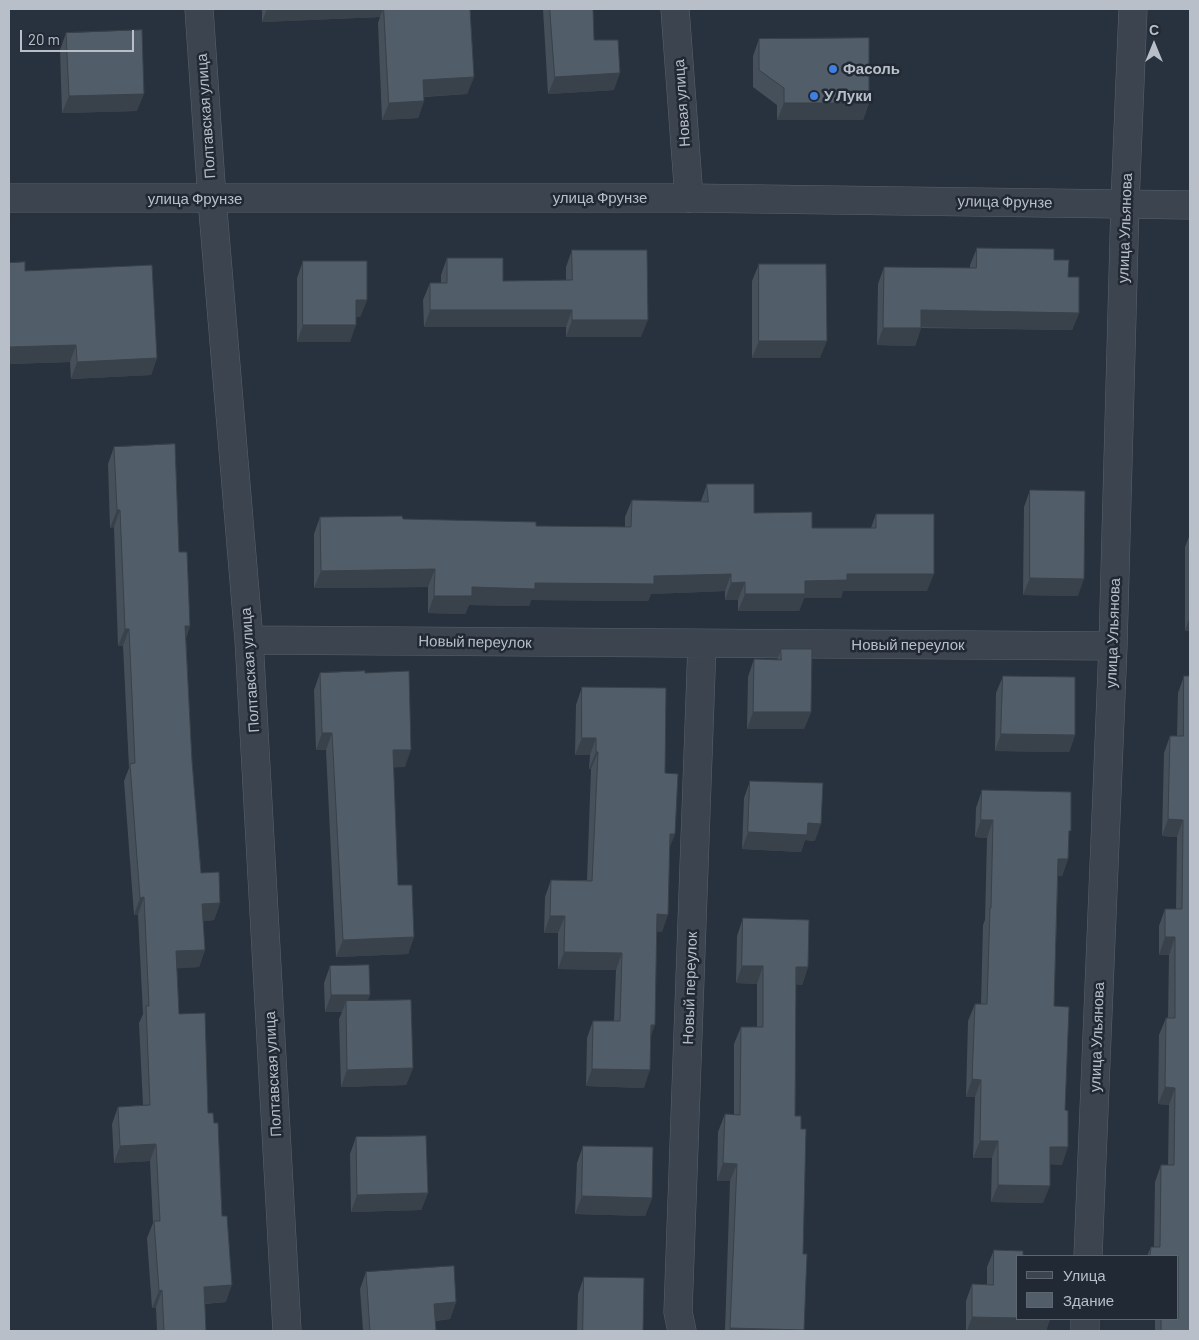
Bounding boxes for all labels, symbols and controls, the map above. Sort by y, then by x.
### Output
scale bar [22,20,136,52]
north arrow [1129,20,1179,70]
text: С [1149,21,1159,38]
text: 20 m [28,30,60,48]
street label: Полтавская улица [193,53,219,179]
street label: Новая улица [670,59,694,147]
place label: Фасоль [843,60,900,78]
marker: Фасоль [827,63,839,75]
place label: У Луки [824,87,872,105]
marker: У Луки [808,90,820,102]
street label: улица Ульянова [1114,173,1136,283]
street label: улица Фрунзе [553,189,647,207]
street label: улица Фрунзе [148,190,242,208]
street label: улица Фрунзе [958,192,1052,212]
street label: улица Ульянова [1102,578,1124,688]
street label: Полтавская улица [237,607,263,733]
street label: Новый переулок [418,632,532,652]
street label: Новый переулок [851,636,965,654]
street label: Новый переулок [679,931,701,1045]
street label: улица Ульянова [1086,982,1108,1092]
street label: Полтавская улица [261,1011,285,1137]
legend [1016,1255,1179,1320]
text: Улица [1063,1266,1106,1284]
text: Здание [1063,1291,1114,1309]

